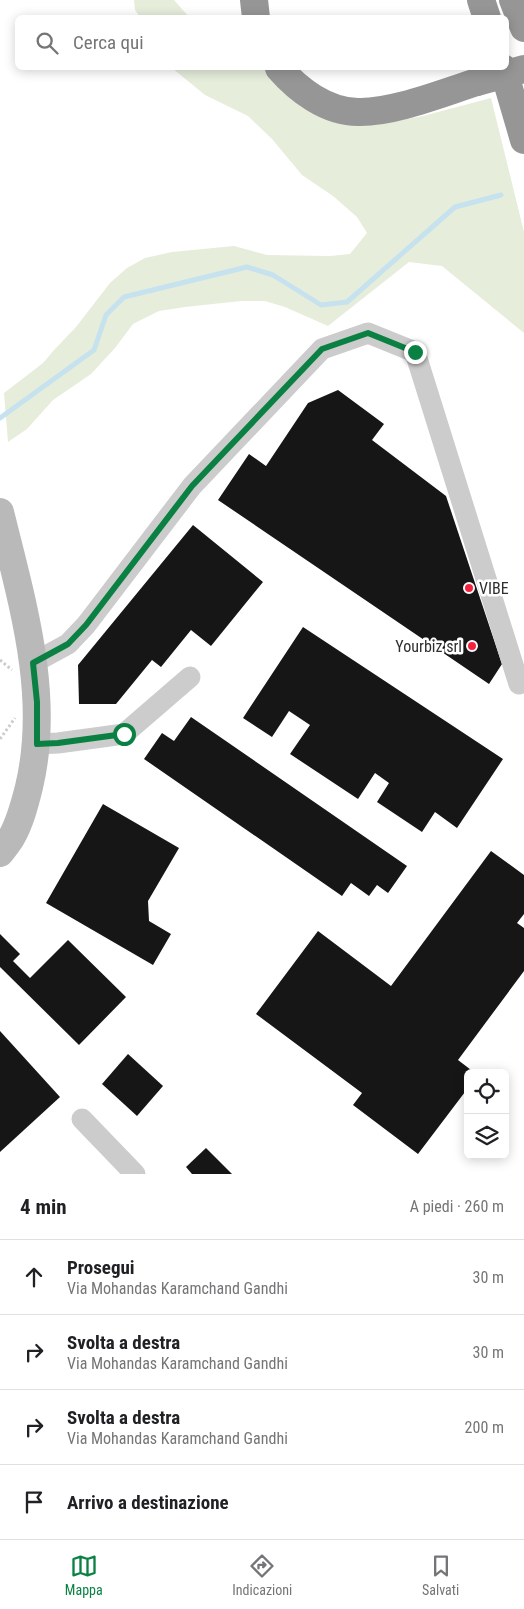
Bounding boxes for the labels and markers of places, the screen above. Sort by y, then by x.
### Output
place label: VIBE [479,579,509,598]
marker: VIBE [463,582,475,594]
place label: Yourbiz srl [395,637,462,656]
marker: Yourbiz srl [466,640,478,652]

